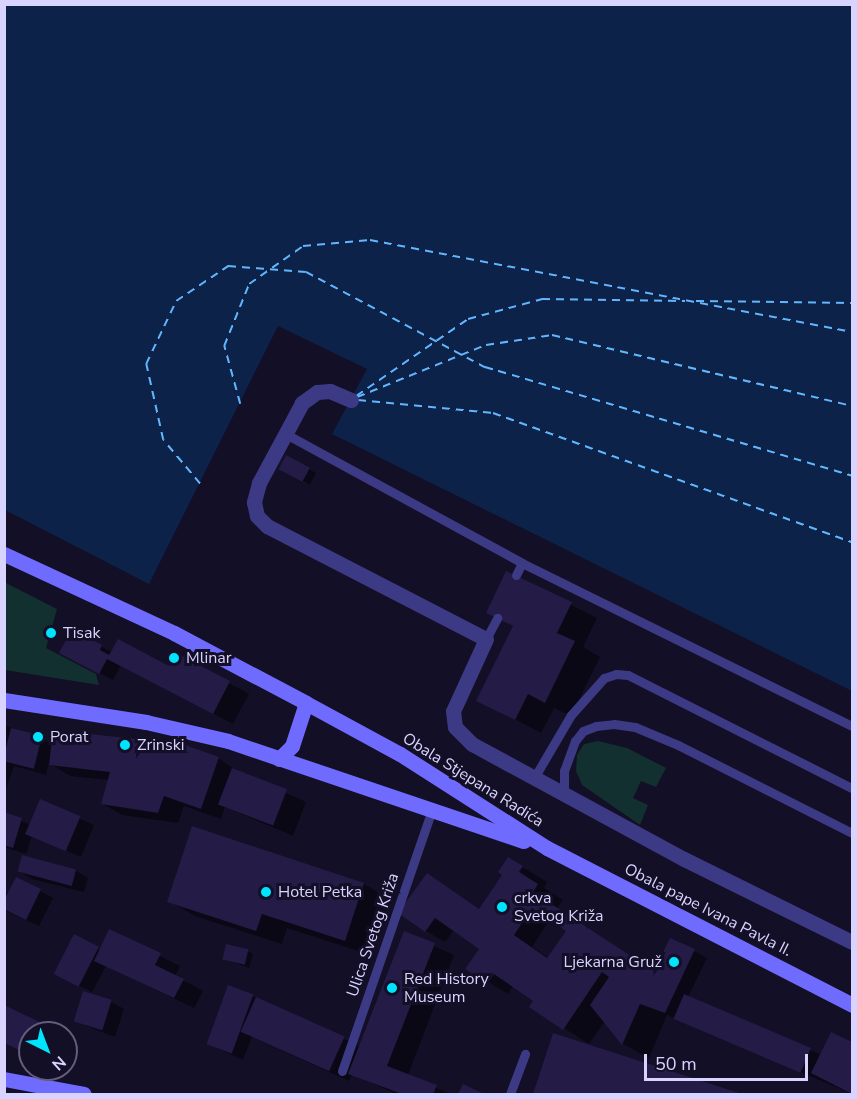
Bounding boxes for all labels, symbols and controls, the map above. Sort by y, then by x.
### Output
place label: Tisak [63,623,101,643]
marker: Tisak [44,626,58,640]
place label: Mlinar [186,648,231,668]
marker: Mlinar [167,651,181,665]
place label: Porat [50,727,88,747]
street label: Obala Stjepana Radića [399,729,547,831]
marker: Porat [31,730,45,744]
place label: Zrinski [137,735,184,755]
marker: Zrinski [118,738,132,752]
street label: Obala pape Ivana Pavla II. [621,859,795,961]
street label: Ulica Svetog Križa [343,871,403,999]
place label: Hotel Petka [278,882,362,902]
marker: Hotel Petka [259,885,273,899]
place label: crkva Svetog Križa [514,888,604,926]
marker: crkva Svetog Križa [495,900,509,914]
place label: Ljekarna Gruž [563,952,662,972]
marker: Ljekarna Gruž [667,955,681,969]
place label: Red History Museum [404,969,489,1007]
marker: Red History Museum [385,981,399,995]
north arrow [18,1021,78,1081]
scale bar [647,1042,810,1080]
text: N [47,1051,71,1075]
text: 50 m [655,1052,697,1076]

